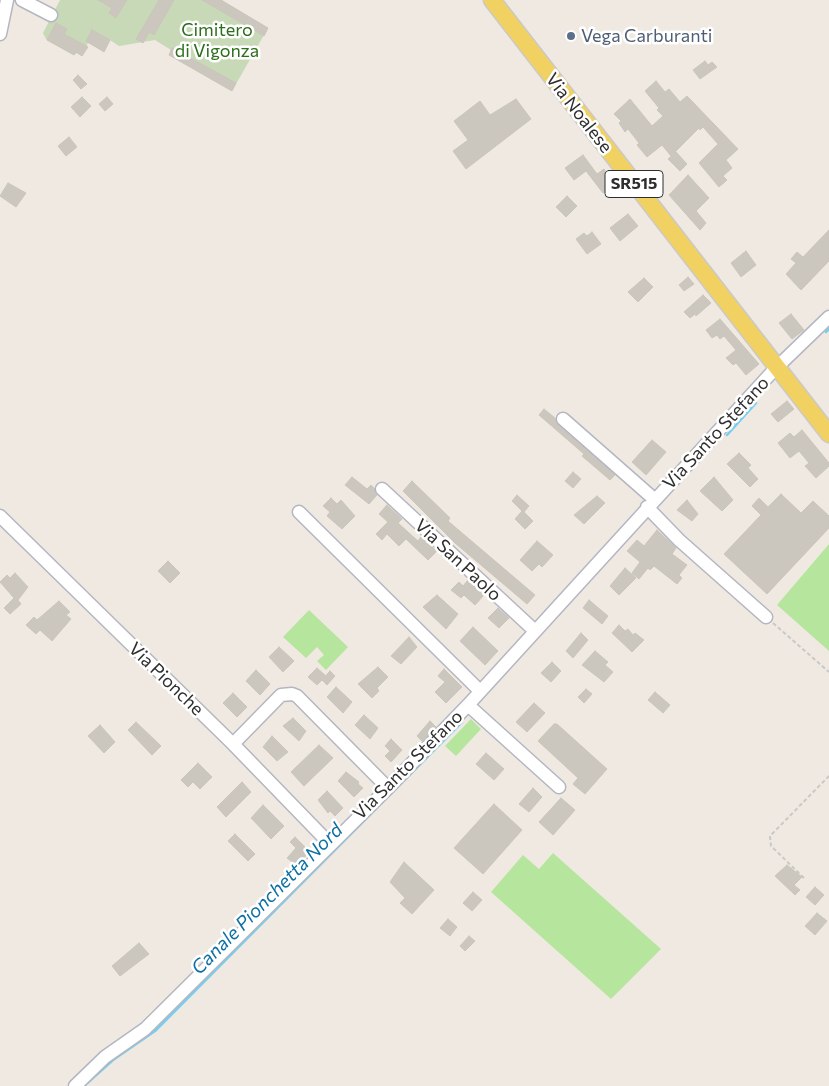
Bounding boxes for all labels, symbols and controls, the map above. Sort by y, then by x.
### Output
park label: Cimitero di Vigonza [175,19,259,62]
place label: Vega Carburanti [581,25,712,47]
marker: Vega Carburanti [565,30,577,42]
street label: Via Noalese [541,69,617,157]
road number: SR515 [605,170,663,198]
street label: Via Santo Stefano [658,372,774,494]
street label: Via San Paolo [410,514,506,606]
street label: Via Pionche [124,638,208,720]
street label: Via Santo Stefano [349,706,467,824]
water label: Canale Pionchetta Nord [187,819,347,979]

